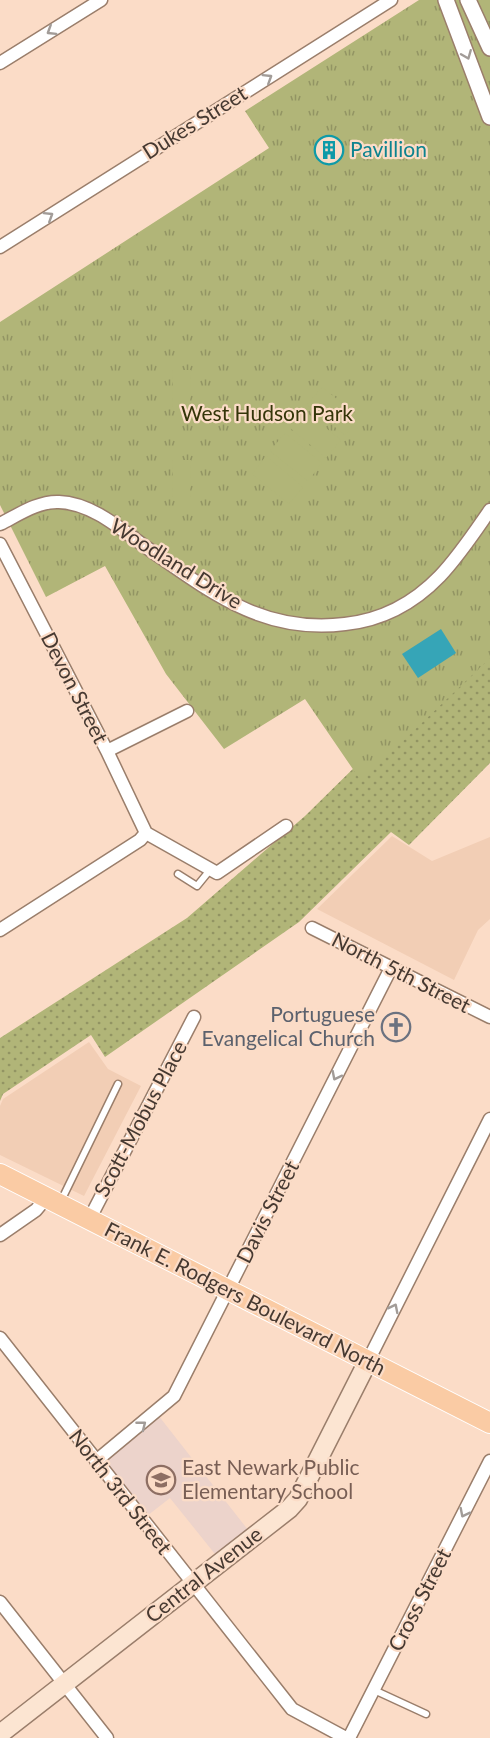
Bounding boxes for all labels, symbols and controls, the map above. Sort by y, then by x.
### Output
one-way arrow [47,24,58,35]
one-way arrow [460,48,472,59]
one-way arrow [261,74,272,85]
street label: Dukes Street [137,80,251,164]
building icon: Pavillion [313,134,345,166]
place label: Pavillion [350,136,427,161]
one-way arrow [43,212,54,223]
park label: West Hudson Park [181,400,353,425]
street label: Woodland Drive [106,512,247,613]
street label: Devon Street [37,628,114,748]
street label: North 5th Street [328,926,475,1018]
place label: Portuguese Evangelical Church [202,1001,375,1050]
church icon: Portuguese Evangelical Church [380,1011,412,1043]
street label: Scott-Mobus Place [88,1036,191,1201]
one-way arrow [332,1070,343,1081]
street label: Davis Street [230,1156,303,1267]
street label: Frank E. Rodgers Boulevard North [101,1216,390,1380]
one-way arrow [387,1304,399,1315]
one-way arrow [135,1421,146,1432]
street label: North 3rd Street [65,1424,178,1559]
place label: East Newark Public Elementary School [182,1454,360,1503]
school or university icon: East Newark Public Elementary School [145,1464,177,1496]
one-way arrow [459,1507,471,1518]
street label: Central Avenue [140,1521,266,1627]
street label: Cross Street [382,1543,455,1655]

